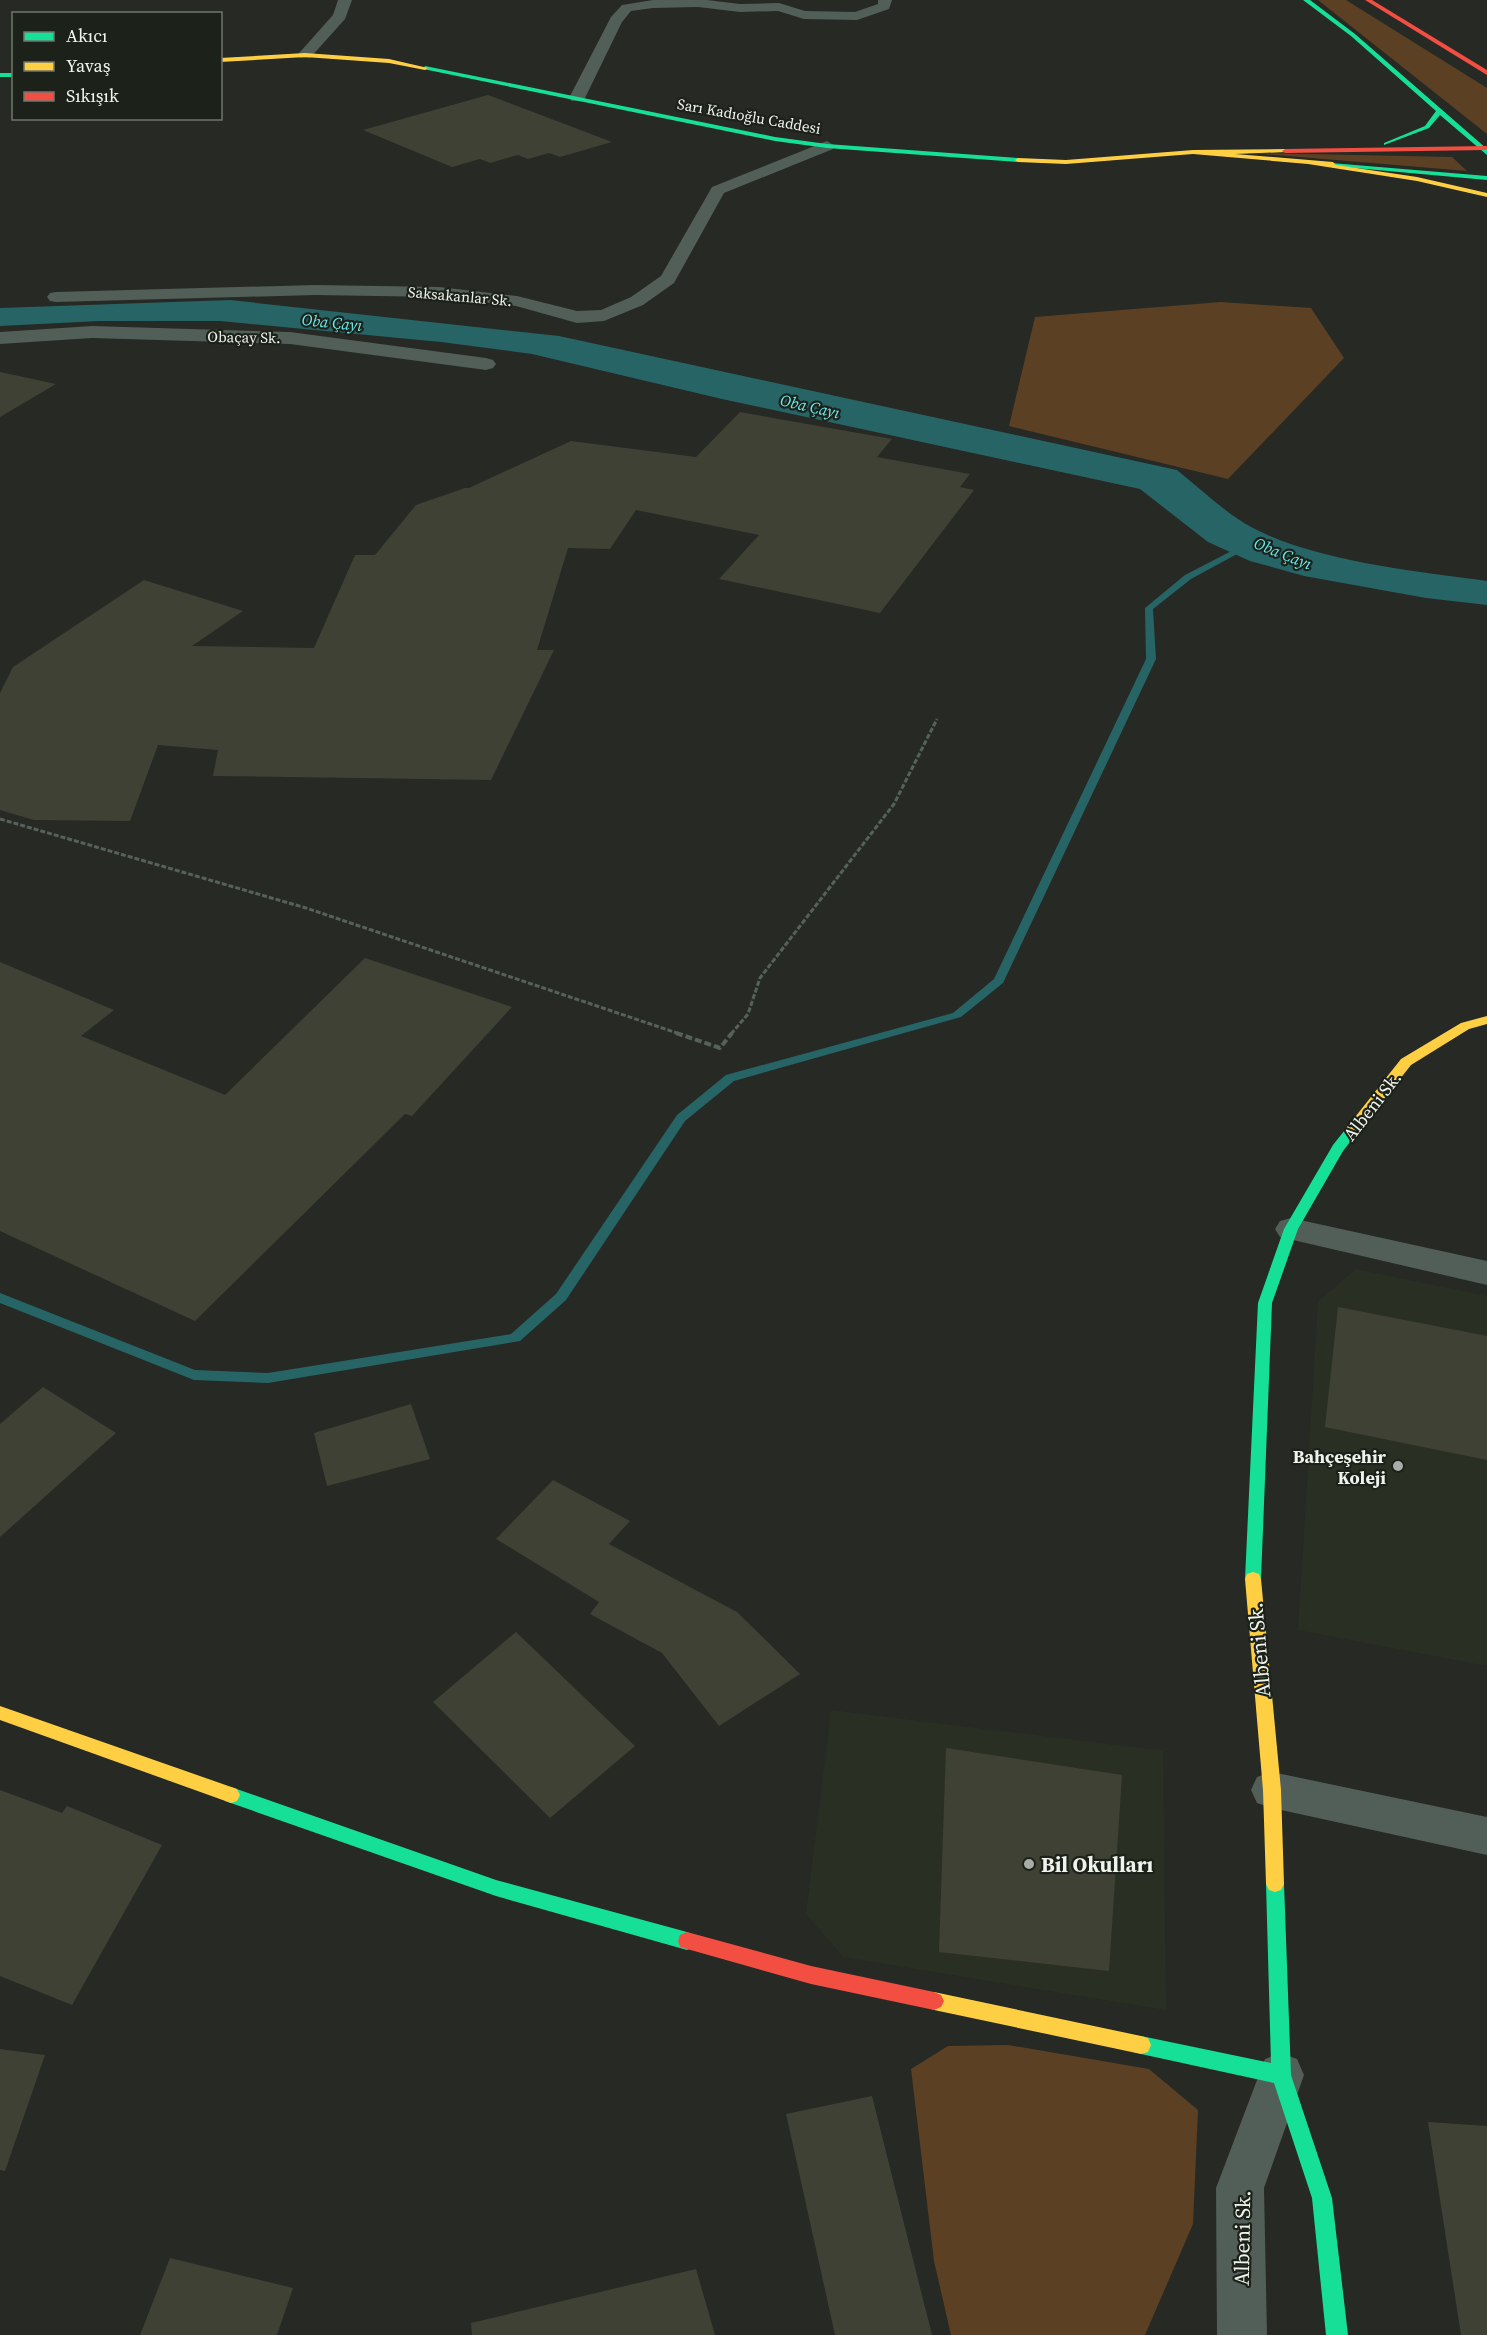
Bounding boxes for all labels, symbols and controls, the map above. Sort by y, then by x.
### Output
legend [12,12,222,120]
text: Akıcı [66,23,107,48]
text: Yavaş [66,53,111,78]
text: Sıkışık [66,83,119,108]
street label: Sarı Kadıoğlu Caddesi [676,93,822,139]
street label: Saksakanlar Sk. [407,281,513,311]
water label: Oba Çayı [301,308,363,336]
street label: Obaçay Sk. [207,326,281,348]
water label: Oba Çayı [778,388,842,424]
water label: Oba Çayı [1251,531,1315,575]
street label: Albeni Sk. [1337,1066,1407,1146]
place label: Bahçeşehir Koleji [1293,1444,1387,1490]
marker: Bahçeşehir Koleji [1391,1459,1405,1473]
street label: Albeni Sk. [1240,1601,1278,1699]
place label: Bil Okulları [1041,1850,1153,1879]
marker: Bil Okulları [1022,1857,1036,1871]
street label: Albeni Sk. [1227,2190,1257,2286]

